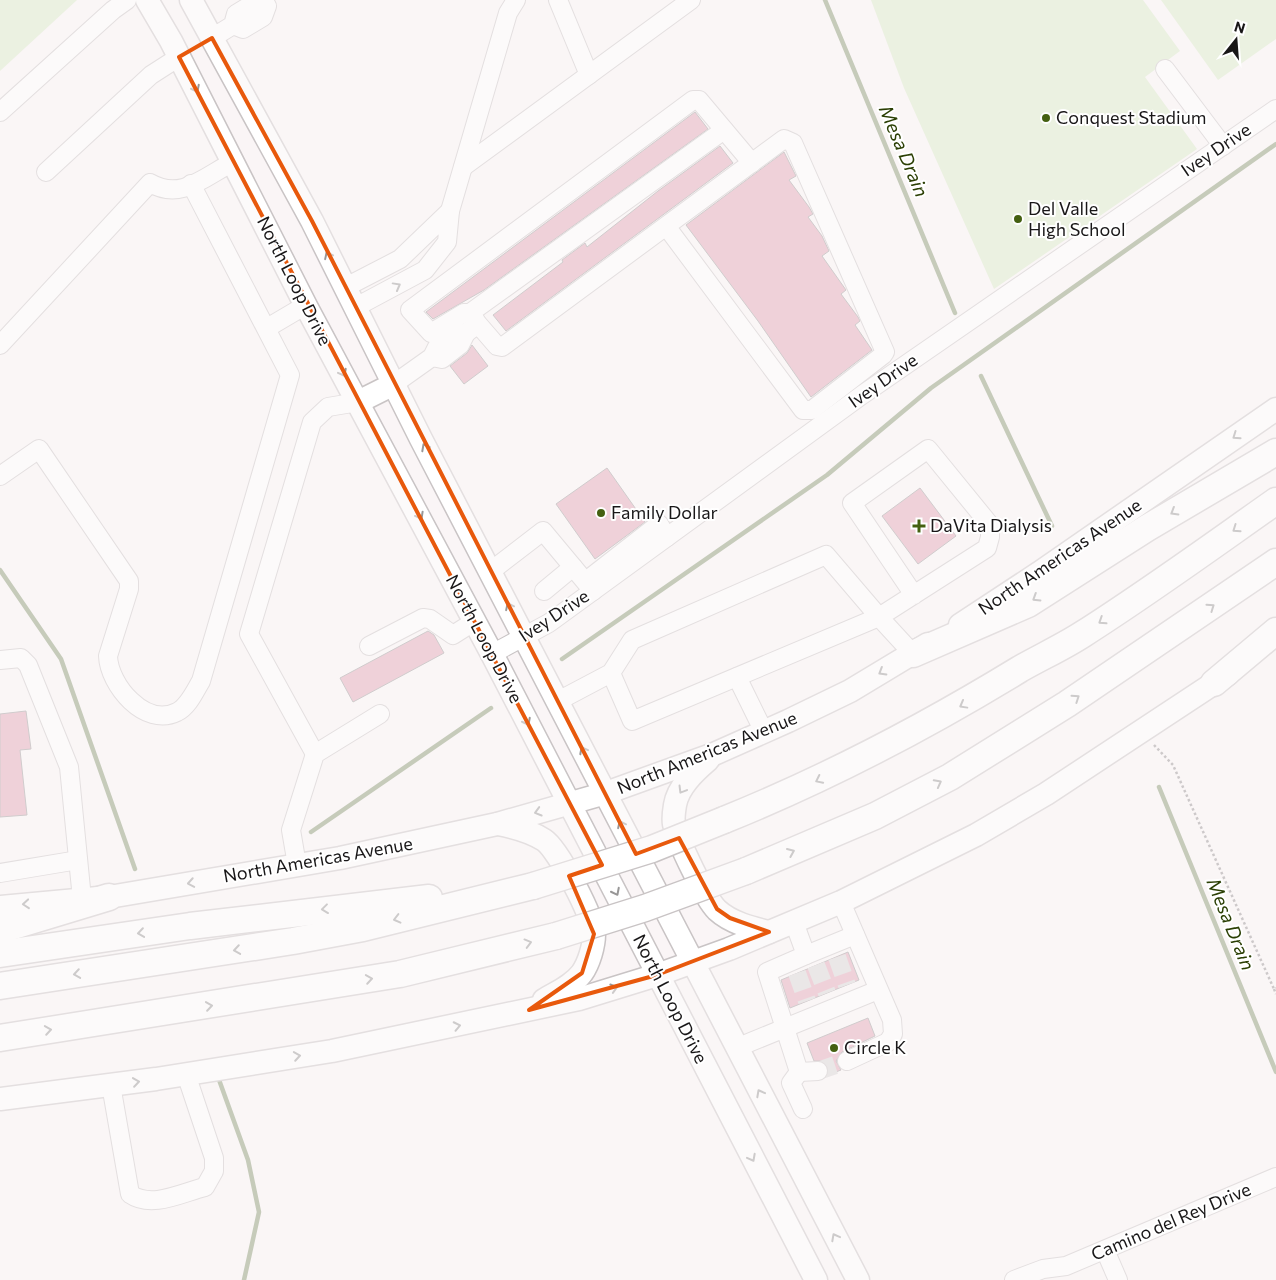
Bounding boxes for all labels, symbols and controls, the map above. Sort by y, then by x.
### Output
north arrow [1211,15,1261,65]
text: N [1232,17,1247,37]
one-way arrow [190,84,200,93]
water label: Mesa Drain [875,101,934,200]
place label: Conquest Stadium [1056,106,1206,128]
marker: Conquest Stadium [1040,112,1052,124]
street label: Ivey Drive [1176,118,1255,181]
place label: Del Valle High School [1028,197,1126,240]
street label: North Loop Drive [253,212,337,349]
marker: Del Valle High School [1012,213,1024,225]
one-way arrow [324,251,334,260]
one-way arrow [392,282,401,292]
street label: Ivey Drive [844,348,921,412]
one-way arrow [337,368,347,377]
one-way arrow [1232,430,1242,439]
one-way arrow [421,443,431,452]
street label: North Americas Avenue [974,493,1145,619]
place label: Family Dollar [611,501,718,523]
one-way arrow [1170,506,1179,516]
marker: Family Dollar [595,507,607,519]
one-way arrow [413,511,423,520]
place label: DaVita Dialysis [930,514,1052,536]
marker: DaVita Dialysis [912,519,926,533]
one-way arrow [1232,523,1242,532]
street label: North Loop Drive [442,571,528,706]
street label: Ivey Drive [514,584,593,646]
one-way arrow [1033,592,1042,602]
one-way arrow [505,602,515,611]
one-way arrow [1205,604,1215,613]
one-way arrow [1099,615,1108,624]
one-way arrow [879,665,888,675]
one-way arrow [1071,695,1080,704]
one-way arrow [959,698,968,708]
street label: North Americas Avenue [613,706,800,798]
one-way arrow [521,717,531,726]
one-way arrow [579,746,589,755]
one-way arrow [815,774,824,784]
one-way arrow [933,779,942,789]
one-way arrow [678,784,688,793]
one-way arrow [535,806,543,816]
one-way arrow [617,820,627,829]
street label: North Americas Avenue [221,832,414,887]
one-way arrow [786,848,795,858]
water label: Mesa Drain [1203,874,1260,973]
one-way arrow [187,878,195,888]
one-way arrow [610,887,620,896]
one-way arrow [22,898,30,909]
one-way arrow [320,903,328,914]
one-way arrow [392,913,401,924]
one-way arrow [137,928,146,938]
street label: North Loop Drive [629,930,713,1067]
one-way arrow [523,939,531,949]
one-way arrow [233,944,242,954]
one-way arrow [72,969,81,979]
one-way arrow [365,974,373,984]
one-way arrow [610,984,618,994]
one-way arrow [205,1001,213,1012]
one-way arrow [452,1021,461,1032]
one-way arrow [44,1026,53,1036]
place label: Circle K [844,1036,906,1058]
marker: Circle K [828,1042,840,1054]
one-way arrow [293,1052,301,1062]
one-way arrow [133,1077,141,1088]
one-way arrow [756,1089,766,1098]
one-way arrow [746,1152,756,1161]
street label: Camino del Rey Drive [1087,1177,1254,1265]
one-way arrow [831,1233,841,1242]

